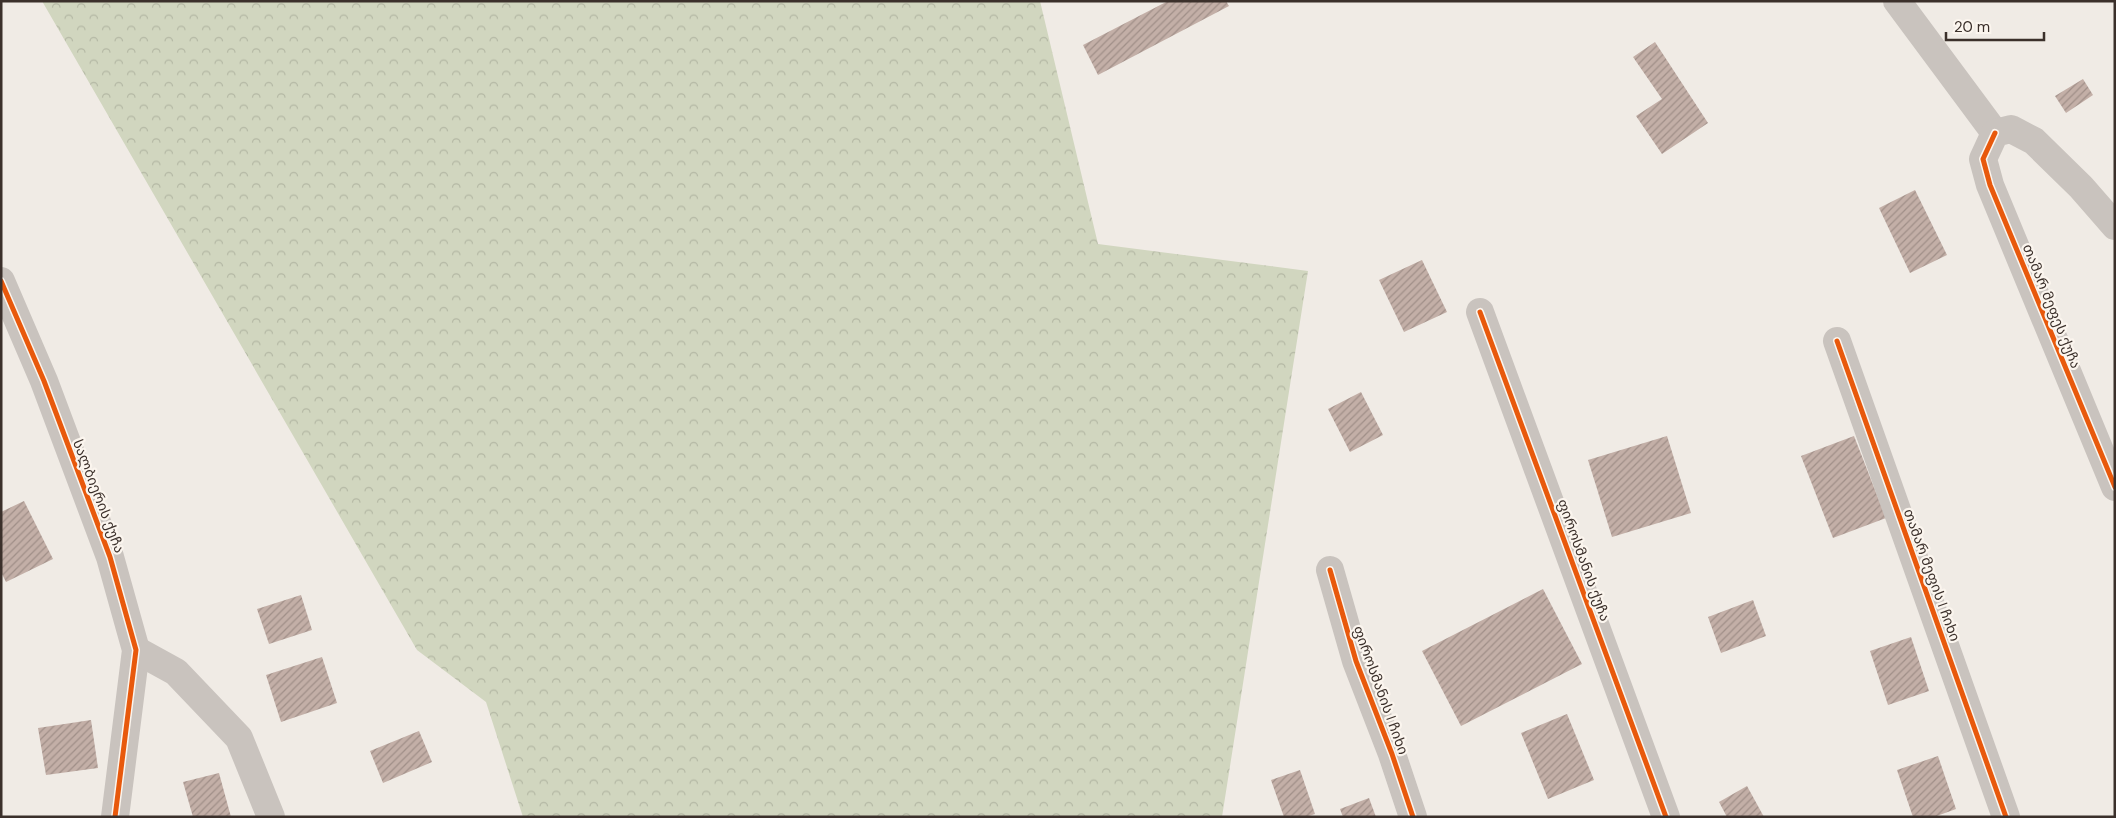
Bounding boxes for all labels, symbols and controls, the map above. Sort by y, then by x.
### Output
scale bar [1946,10,2044,42]
text: 20 m [1954,17,1990,37]
street label: თამარ მეფეს ქუჩა [2019,241,2085,371]
street label: სალბიერის ქუჩა [69,437,129,555]
street label: ფიროსმანის ქუჩა [1554,497,1614,623]
street label: თამარ მეფის I ჩიხი [1900,506,1964,644]
street label: ფიროსმანის I ჩიხი [1349,623,1413,757]

